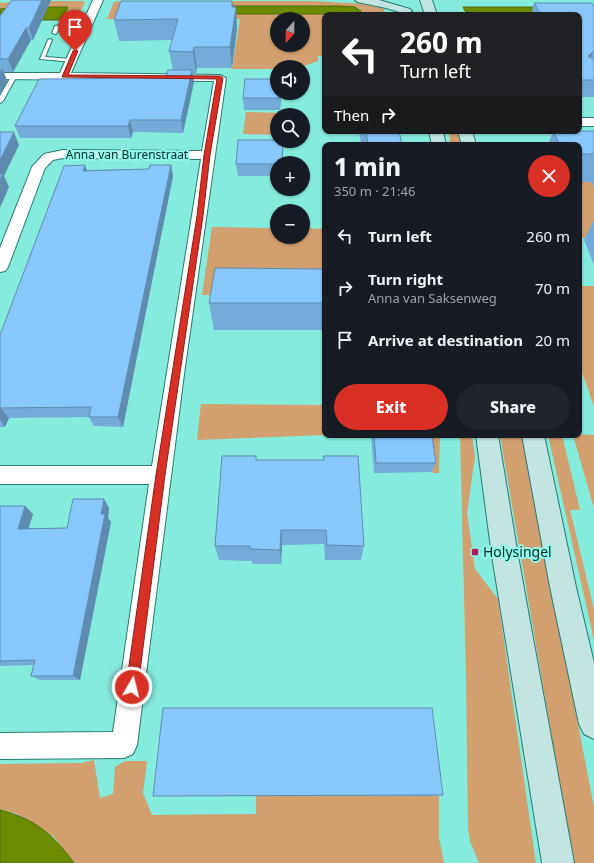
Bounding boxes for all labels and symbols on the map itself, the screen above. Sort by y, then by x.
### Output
pin [58,10,92,51]
north arrow [270,12,310,52]
street label: Anna van Burenstraat [66,146,189,163]
place label: Holysingel [483,542,552,561]
marker: Holysingel [470,547,480,557]
position arrow [111,666,153,708]

